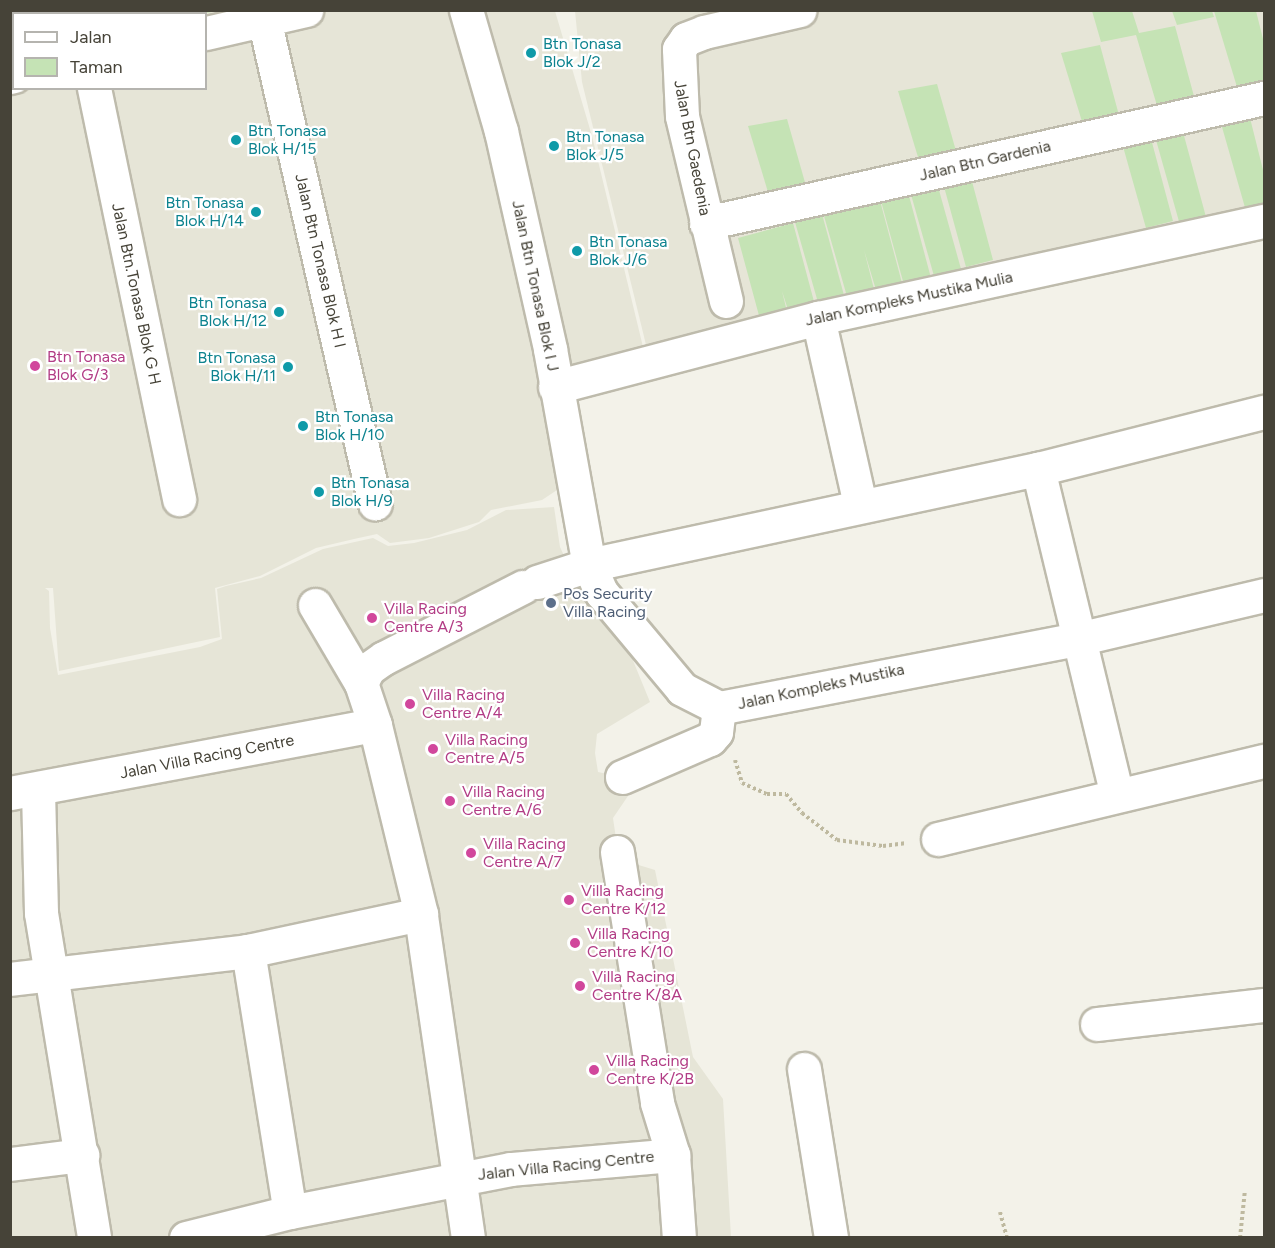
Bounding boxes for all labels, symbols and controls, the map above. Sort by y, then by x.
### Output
legend [12,12,207,90]
text: Jalan [70,26,112,48]
place label: Btn Tonasa Blok J/2 [543,34,622,72]
marker: Btn Tonasa Blok J/2 [524,46,538,60]
text: Taman [70,56,123,78]
street label: Jalan Btn Gaedenia [669,79,715,217]
place label: Btn Tonasa Blok H/15 [248,121,327,159]
place label: Btn Tonasa Blok J/5 [566,127,645,165]
marker: Btn Tonasa Blok H/15 [229,133,243,147]
street label: Jalan Btn Gardenia [917,137,1053,185]
marker: Btn Tonasa Blok J/5 [547,139,561,153]
street label: Jalan Btn Tonasa Blok H I [291,172,349,350]
place label: Btn Tonasa Blok H/14 [165,193,244,231]
street label: Jalan Btn Tonasa Blok I J [507,199,563,373]
street label: Jalan Btn.Tonasa Blok G H [107,201,165,387]
marker: Btn Tonasa Blok H/14 [249,205,263,219]
place label: Btn Tonasa Blok J/6 [589,232,668,270]
marker: Btn Tonasa Blok J/6 [570,244,584,258]
street label: Jalan Kompleks Mustika Mulia [804,268,1014,330]
place label: Btn Tonasa Blok H/12 [188,293,267,331]
marker: Btn Tonasa Blok H/12 [272,305,286,319]
place label: Btn Tonasa Blok G/3 [47,347,126,385]
place label: Btn Tonasa Blok H/11 [197,348,276,386]
marker: Btn Tonasa Blok G/3 [28,359,42,373]
marker: Btn Tonasa Blok H/11 [281,360,295,374]
place label: Btn Tonasa Blok H/10 [315,407,394,445]
marker: Btn Tonasa Blok H/10 [296,419,310,433]
place label: Btn Tonasa Blok H/9 [331,473,410,511]
marker: Btn Tonasa Blok H/9 [312,485,326,499]
place label: Pos Security Villa Racing [563,584,653,622]
marker: Pos Security Villa Racing [544,596,558,610]
place label: Villa Racing Centre A/3 [384,599,467,637]
marker: Villa Racing Centre A/3 [365,611,379,625]
street label: Jalan Kompleks Mustika [736,660,906,714]
place label: Villa Racing Centre A/4 [422,685,505,723]
marker: Villa Racing Centre A/4 [403,697,417,711]
place label: Villa Racing Centre A/5 [445,730,528,768]
street label: Jalan Villa Racing Centre [118,731,296,783]
marker: Villa Racing Centre A/5 [426,742,440,756]
place label: Villa Racing Centre A/6 [462,782,545,820]
marker: Villa Racing Centre A/6 [443,794,457,808]
place label: Villa Racing Centre A/7 [483,834,566,872]
marker: Villa Racing Centre A/7 [464,846,478,860]
place label: Villa Racing Centre K/12 [581,881,666,919]
marker: Villa Racing Centre K/12 [562,893,576,907]
place label: Villa Racing Centre K/10 [587,924,673,962]
marker: Villa Racing Centre K/10 [568,936,582,950]
place label: Villa Racing Centre K/8A [592,967,682,1005]
marker: Villa Racing Centre K/8A [573,979,587,993]
place label: Villa Racing Centre K/2B [606,1051,694,1089]
marker: Villa Racing Centre K/2B [587,1063,601,1077]
street label: Jalan Villa Racing Centre [477,1147,655,1185]

